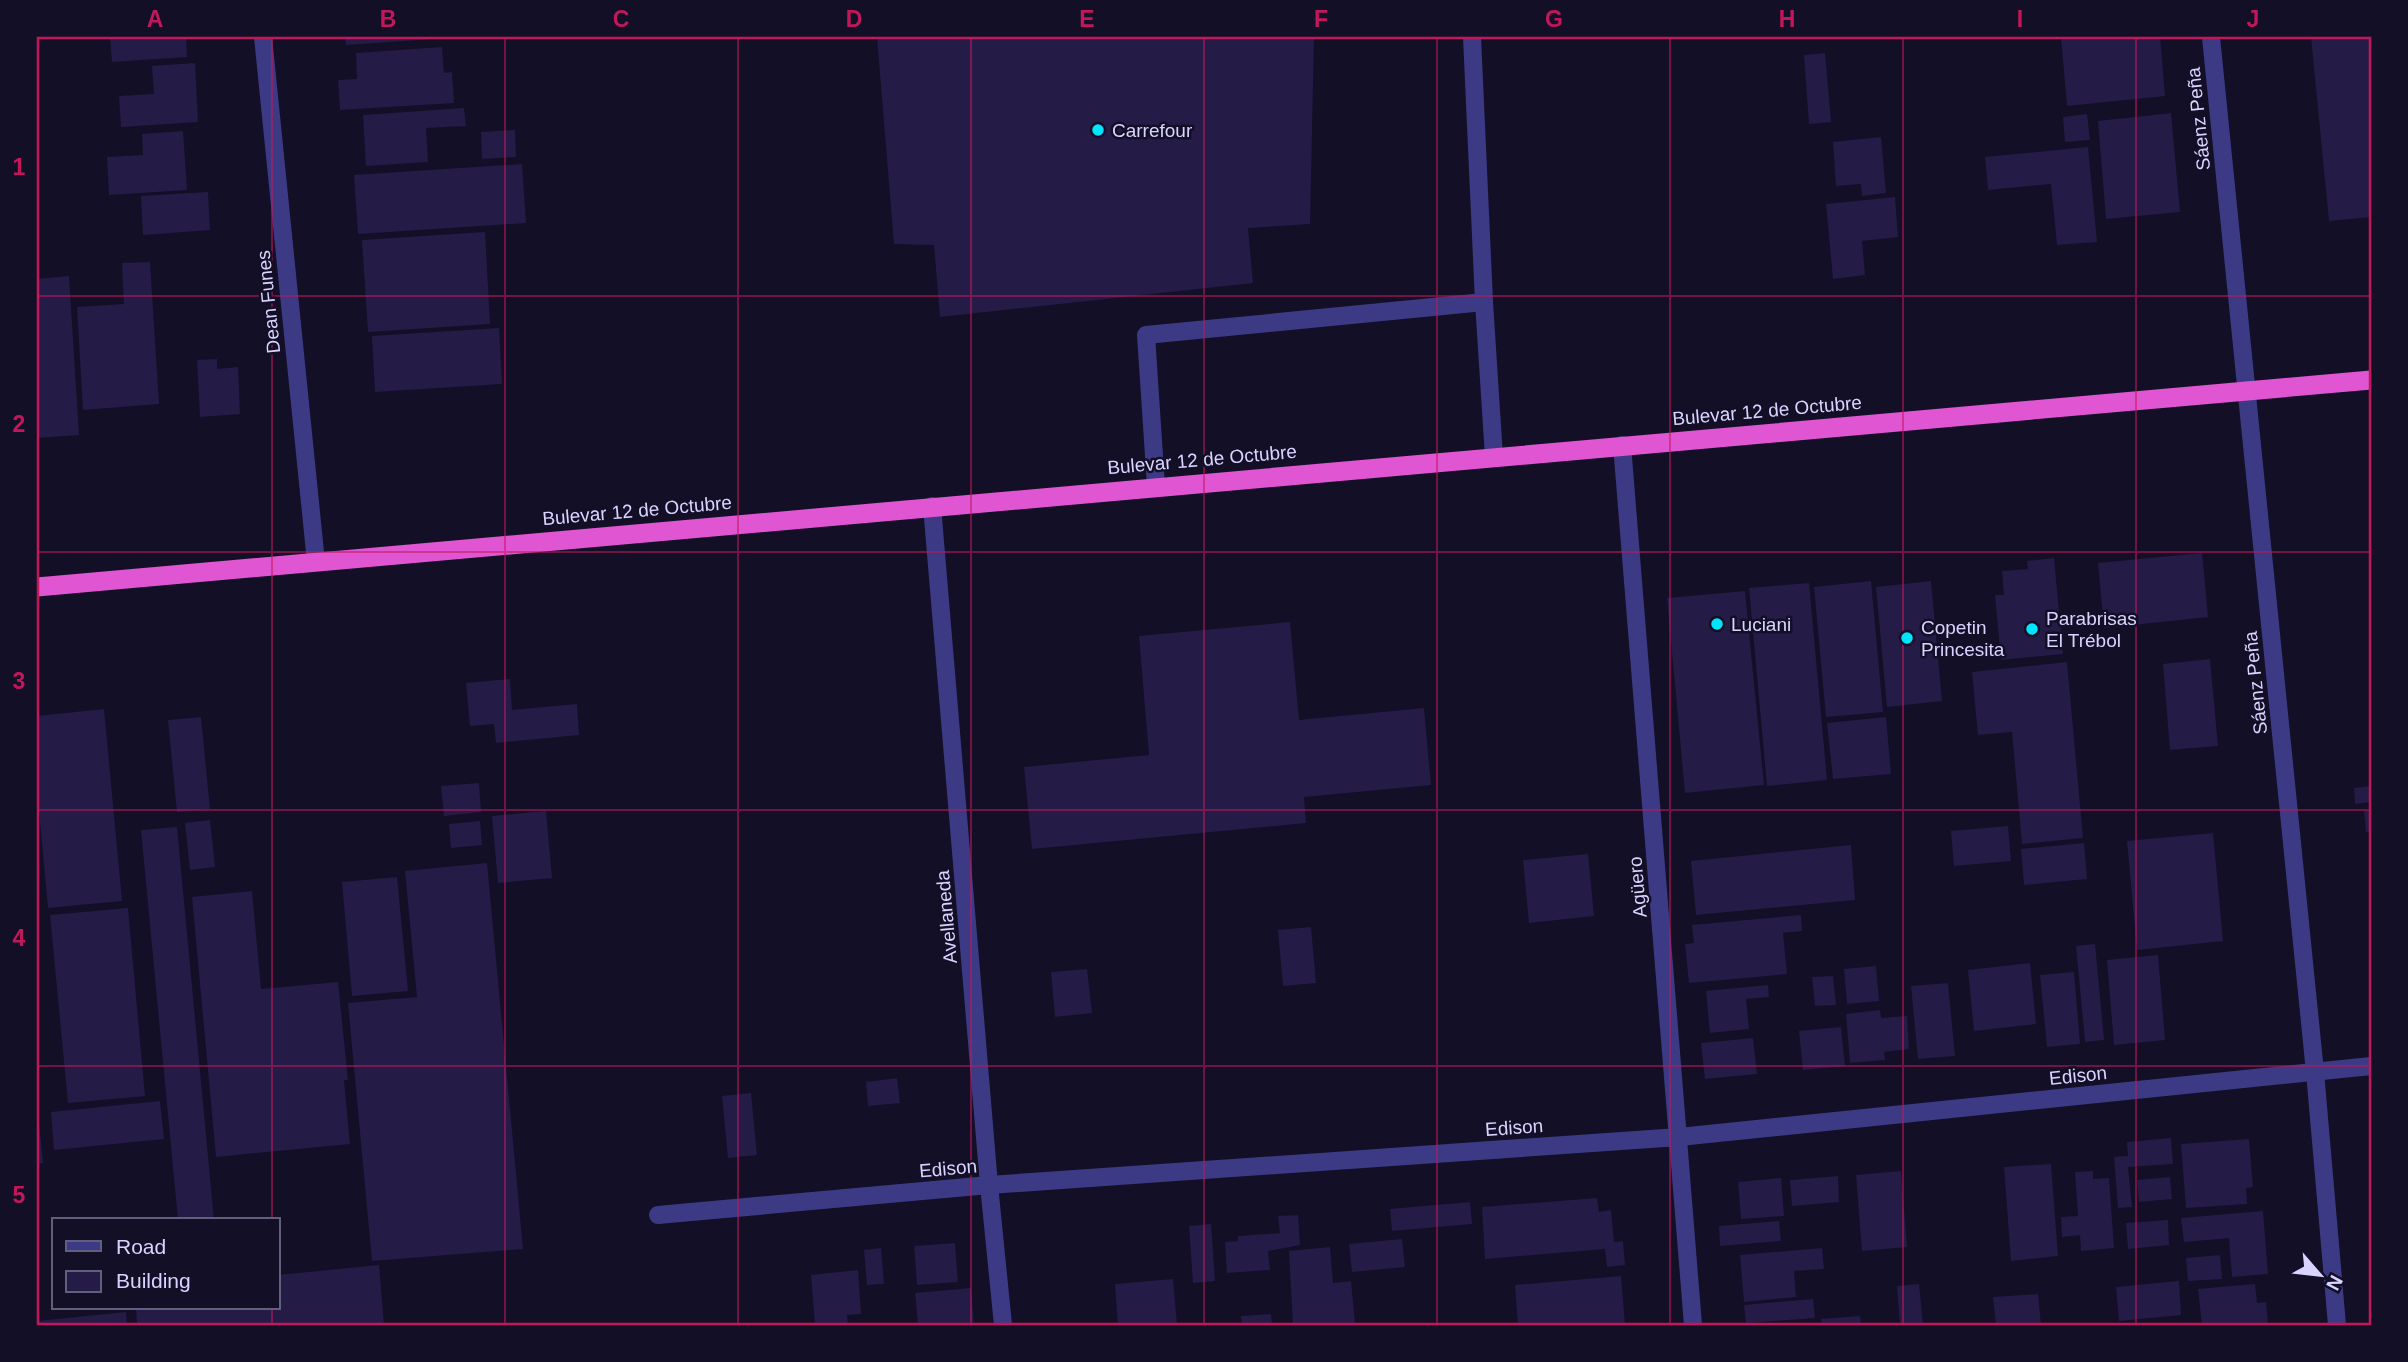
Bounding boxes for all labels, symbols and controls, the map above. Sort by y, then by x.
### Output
text: A [147,6,163,32]
text: B [380,6,396,32]
text: C [613,6,629,32]
text: D [846,6,862,32]
text: E [1079,6,1095,32]
text: F [1314,6,1328,32]
text: G [1545,6,1563,32]
text: H [1779,6,1795,32]
text: I [2017,6,2023,32]
text: J [2247,6,2259,32]
street label: Sáenz Peña [2183,66,2214,172]
place label: Carrefour [1112,120,1193,141]
marker: Carrefour [1090,122,1106,138]
text: 1 [13,154,26,180]
street label: Dean Funes [253,249,284,355]
street label: Bulevar 12 de Octubre [1671,392,1863,429]
text: 2 [13,411,25,437]
street label: Bulevar 12 de Octubre [1106,441,1298,478]
street label: Bulevar 12 de Octubre [541,492,733,529]
place label: Parabrisas El Trébol [2046,608,2137,651]
place label: Luciani [1731,614,1791,635]
marker: Luciani [1709,616,1725,632]
place label: Copetin Princesita [1921,617,2005,660]
marker: Parabrisas El Trébol [2024,621,2040,637]
marker: Copetin Princesita [1899,630,1915,646]
street label: Sáenz Peña [2240,630,2271,736]
text: 3 [13,668,25,694]
street label: Agüero [1624,856,1651,918]
street label: Avellaneda [932,869,961,965]
text: 4 [13,925,26,951]
street label: Edison [2048,1062,2108,1089]
street label: Edison [1484,1115,1544,1140]
street label: Edison [918,1156,978,1181]
text: 5 [13,1182,26,1208]
legend [52,1218,280,1310]
text: Road [116,1235,166,1258]
north arrow [2286,1240,2356,1310]
text: Building [116,1269,191,1292]
text: N [2322,1272,2347,1294]

